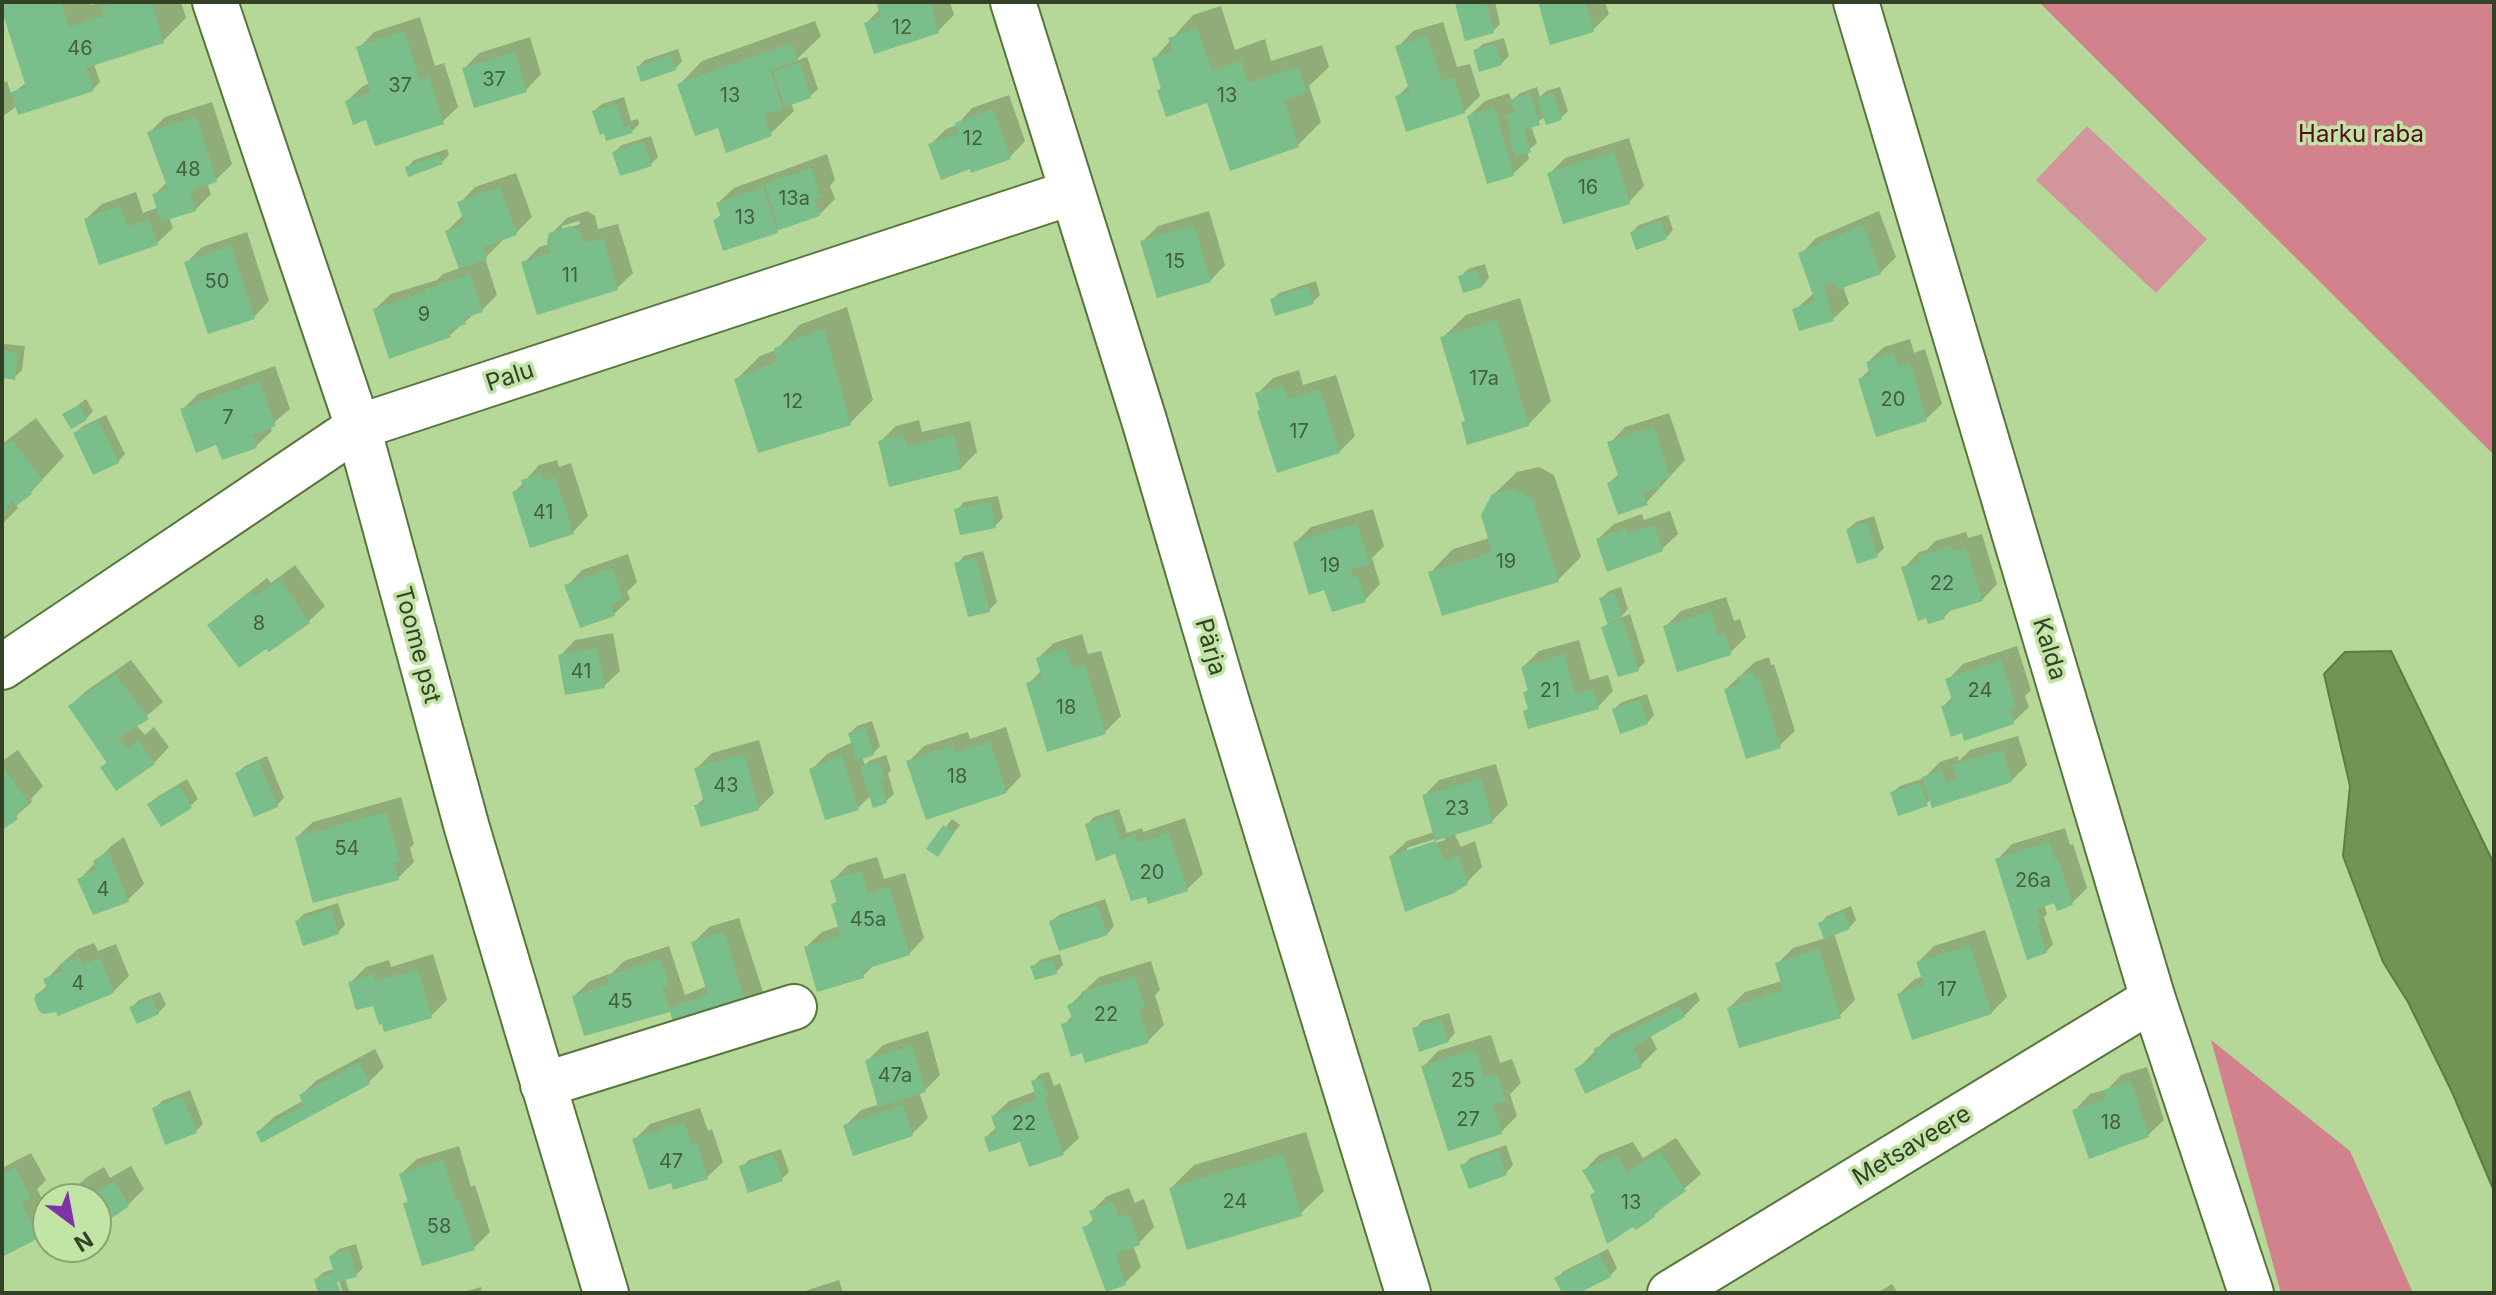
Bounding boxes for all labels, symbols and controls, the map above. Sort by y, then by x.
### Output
house number: 12 [892,16,912,40]
house number: 46 [67,37,93,61]
house number: 37 [482,68,506,92]
house number: 37 [388,74,412,98]
house number: 13 [720,84,740,108]
house number: 13 [1217,84,1237,108]
park label: Harku raba [2298,121,2424,149]
house number: 12 [963,127,983,151]
house number: 48 [175,158,201,182]
house number: 16 [1578,176,1598,200]
house number: 13a [778,187,810,211]
house number: 13 [735,206,755,230]
house number: 15 [1165,250,1185,274]
house number: 11 [562,264,578,288]
house number: 50 [205,270,229,294]
house number: 9 [418,303,430,327]
street label: Palu [482,356,538,398]
house number: 17a [1469,367,1499,391]
house number: 20 [1881,388,1905,412]
house number: 12 [783,390,803,414]
house number: 7 [222,406,234,430]
house number: 17 [1289,420,1309,444]
house number: 41 [533,501,553,525]
house number: 19 [1496,550,1516,574]
house number: 19 [1320,554,1340,578]
house number: 22 [1930,572,1954,596]
street label: Toome pst [388,584,446,706]
house number: 8 [253,612,265,636]
street label: Kalda [2026,614,2072,684]
street label: Pärja [1188,615,1232,679]
house number: 41 [571,660,591,684]
house number: 21 [1540,679,1560,703]
house number: 24 [1968,679,1992,703]
house number: 18 [1056,696,1076,720]
house number: 18 [947,765,967,789]
house number: 43 [713,774,739,798]
house number: 23 [1445,797,1469,821]
house number: 54 [334,837,360,861]
house number: 20 [1140,861,1164,885]
house number: 26a [2015,869,2051,893]
house number: 4 [97,878,109,902]
house number: 45a [850,908,886,932]
house number: 4 [72,972,84,996]
house number: 17 [1937,978,1957,1002]
house number: 45 [607,990,633,1014]
house number: 22 [1094,1003,1118,1027]
house number: 47a [878,1064,912,1088]
house number: 25 [1451,1069,1475,1093]
street label: Metsaveere [1848,1099,1976,1193]
house number: 27 [1456,1108,1480,1132]
house number: 18 [2101,1111,2121,1135]
house number: 22 [1012,1112,1036,1136]
house number: 47 [659,1150,683,1174]
north arrow [32,1183,112,1263]
house number: 24 [1223,1190,1247,1214]
house number: 13 [1621,1191,1641,1215]
house number: 58 [427,1215,451,1239]
text: N [70,1226,98,1257]

